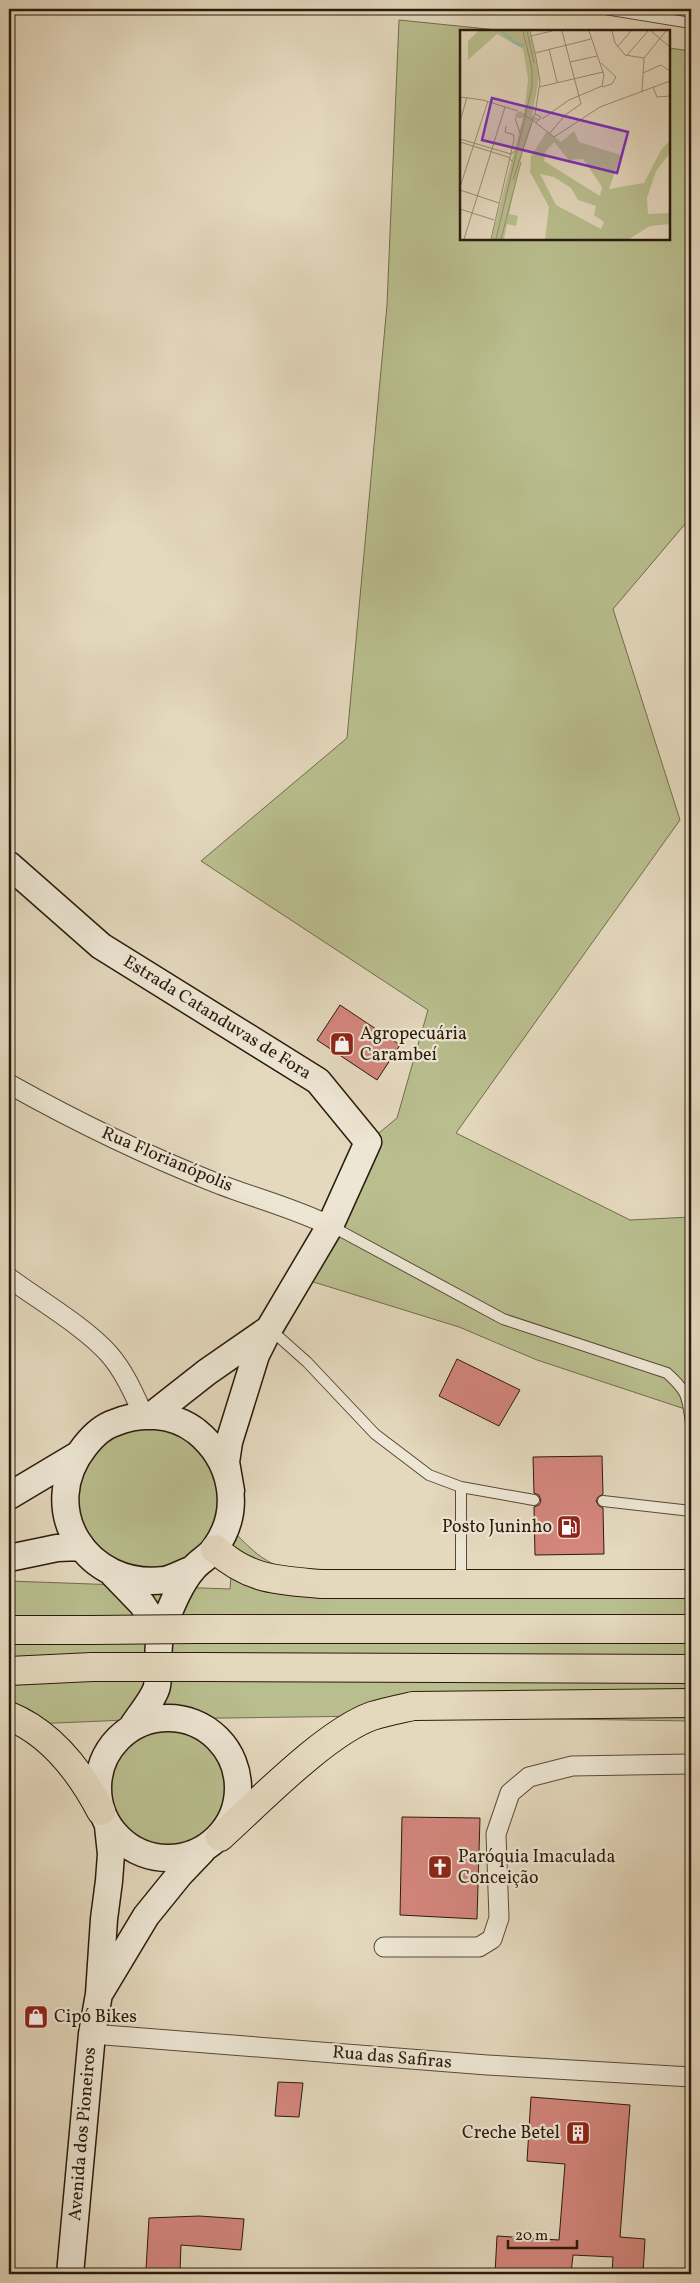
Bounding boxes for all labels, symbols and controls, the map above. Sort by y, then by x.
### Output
inset map [460,30,670,240]
street label: Estrada Catanduvas de Fora [118,950,316,1086]
place label: Agropecuária Carambeí [360,1022,467,1068]
shop icon: Agropecuária Carambeí [329,1031,355,1057]
street label: Rua Florianópolis [97,1121,237,1199]
fuel station icon: Posto Juninho [556,1514,582,1540]
place label: Posto Juninho [442,1515,552,1540]
place label: Paróquia Imaculada Conceição [458,1845,615,1891]
church icon: Paróquia Imaculada Conceição [427,1854,453,1880]
shop icon: Cipó Bikes [23,2004,49,2030]
place label: Cipó Bikes [54,2005,137,2030]
street label: Rua das Safiras [331,2040,453,2076]
street label: Avenida dos Pioneiros [63,2046,103,2222]
building icon: Creche Betel [565,2120,591,2146]
place label: Creche Betel [462,2121,560,2146]
scale bar [508,2218,576,2250]
text: 20 m [515,2226,548,2247]

